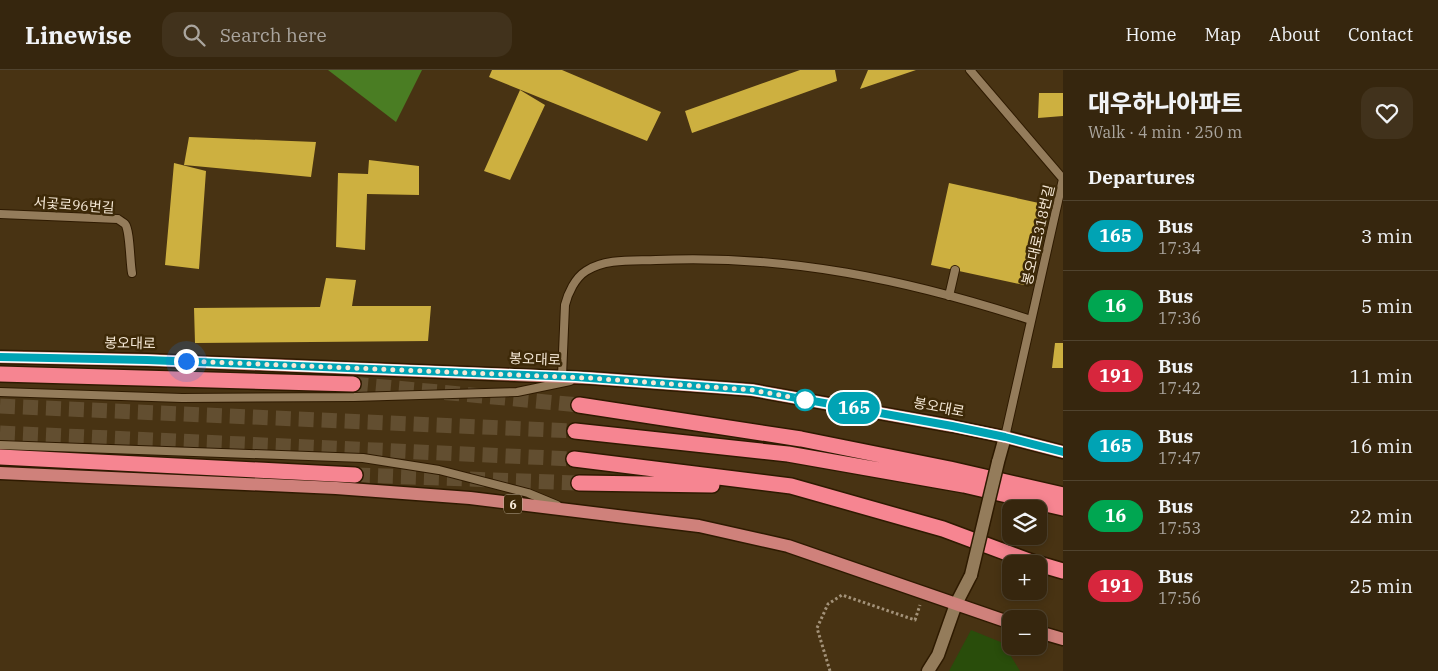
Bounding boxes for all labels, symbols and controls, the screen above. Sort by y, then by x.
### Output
search box [162,12,512,57]
text: Linewise [25,19,132,51]
icon: search [180,21,208,49]
text: Search here [220,23,327,47]
text: Home [1125,23,1177,46]
text: Map [1205,23,1241,46]
text: About [1269,23,1320,46]
text: Contact [1348,23,1413,46]
text: 대우하나아파트 [1088,87,1243,119]
button: heart [1361,87,1413,139]
text: Walk · 4 min · 250 m [1088,122,1242,142]
text: Departures [1088,165,1195,189]
street label: 봉오대로318번길 [1018,183,1058,287]
street label: 서곷로96번길 [33,193,115,217]
text: Bus [1158,214,1193,238]
text: 165 [1099,224,1132,247]
text: 3 min [1361,224,1413,248]
text: 17:34 [1158,238,1201,258]
text: Bus [1158,284,1193,308]
text: 16 [1105,294,1126,317]
text: 5 min [1361,294,1413,318]
text: 17:36 [1158,308,1201,328]
street label: 봉오대로 [104,334,156,352]
your location [174,349,199,374]
street label: 봉오대로 [509,349,561,369]
text: Bus [1158,354,1193,378]
text: 191 [1099,364,1132,387]
text: 11 min [1350,364,1413,388]
text: 17:42 [1158,378,1201,398]
unlabelled marker [794,389,816,411]
line badge: 165 [825,392,883,424]
street label: 봉오대로 [912,393,966,421]
text: 165 [838,396,870,419]
text: Bus [1158,424,1193,448]
text: 165 [1099,434,1132,457]
text: 16 min [1350,434,1413,458]
text: 17:47 [1158,448,1201,468]
road number: 6 [504,494,522,514]
text: Bus [1158,494,1193,518]
map controls [1002,500,1047,655]
button: layers [1002,500,1047,545]
text: 16 [1105,504,1126,527]
text: 22 min [1350,504,1413,528]
text: 17:53 [1158,518,1201,538]
button: + [1002,555,1047,600]
text: Bus [1158,564,1193,588]
text: 191 [1099,574,1132,597]
text: 25 min [1350,574,1413,598]
text: 17:56 [1158,588,1201,608]
button: − [1002,610,1047,655]

